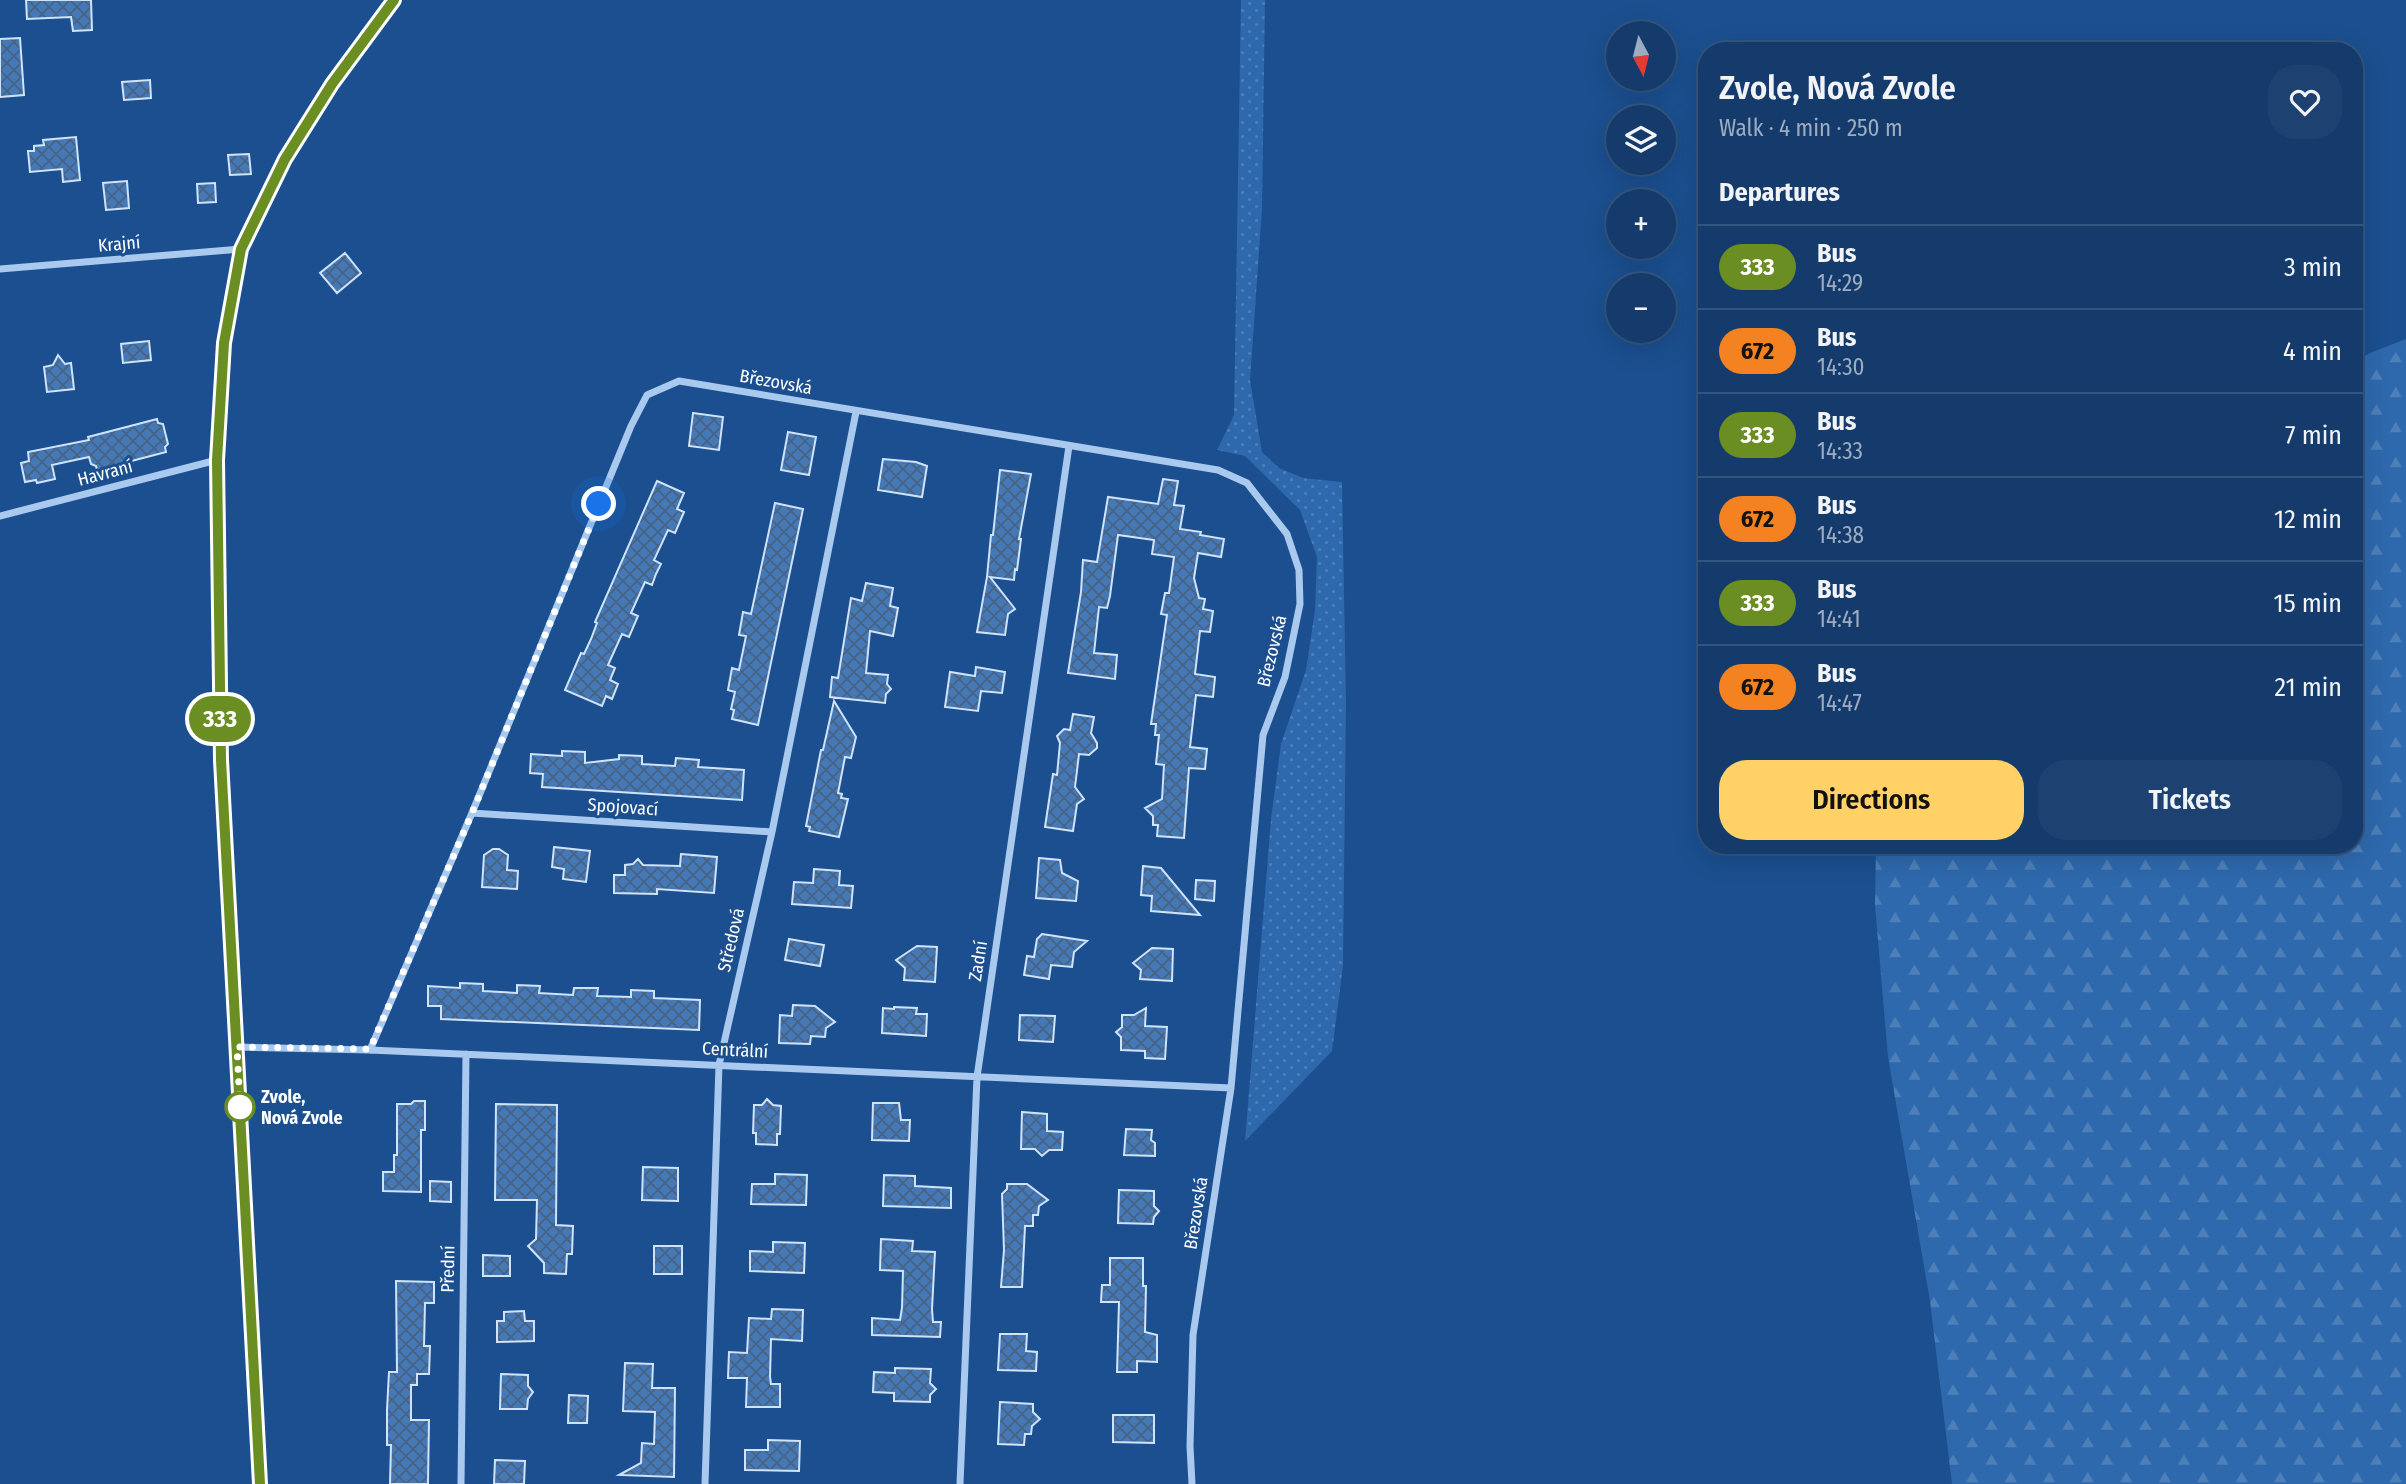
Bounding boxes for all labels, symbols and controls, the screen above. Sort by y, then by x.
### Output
north arrow [1606,21,1676,91]
map controls [1606,21,1676,343]
button: heart [2268,65,2342,139]
text: Zvole, Nová Zvole [1719,68,1956,108]
button: layers [1606,105,1676,175]
text: Walk · 4 min · 250 m [1719,114,1903,142]
text: Departures [1719,177,1840,208]
button: + [1606,189,1676,259]
street label: Krajní [97,231,142,257]
text: Bus [1817,238,1856,269]
text: 3 min [2284,252,2342,283]
text: 333 [1740,253,1775,281]
text: 14:29 [1817,269,1863,297]
button: − [1606,273,1676,343]
text: Bus [1817,322,1856,353]
text: 4 min [2283,336,2342,367]
text: 672 [1741,337,1774,365]
text: 14:30 [1817,353,1865,381]
street label: Březovská [738,365,814,399]
text: Bus [1817,406,1856,437]
text: 7 min [2285,420,2342,451]
text: 333 [1740,421,1775,449]
text: 14:33 [1817,437,1863,465]
street label: Havraní [75,455,135,491]
your location [581,486,616,521]
text: Bus [1817,490,1856,521]
text: 12 min [2274,504,2342,535]
text: 672 [1741,505,1774,533]
text: 14:38 [1817,521,1864,549]
text: Bus [1817,574,1856,605]
text: 15 min [2274,588,2342,619]
text: 333 [1740,589,1775,617]
text: 14:41 [1817,605,1861,633]
street label: Březovská [1252,613,1292,689]
text: Bus [1817,658,1856,689]
text: 21 min [2275,672,2342,703]
text: 672 [1741,673,1774,701]
text: 14:47 [1817,689,1862,717]
line badge: 333 [180,696,260,742]
text: 333 [203,705,237,733]
button: Directions [1719,760,2024,840]
button: Tickets [2038,760,2342,840]
street label: Spojovací [587,794,659,820]
street label: Středová [713,906,749,974]
street label: Zadní [964,939,992,983]
street label: Centrální [701,1037,769,1063]
place label: Zvole, Nová Zvole [261,1086,343,1129]
marker: Zvole, Nová Zvole [225,1092,255,1122]
street label: Březovská [1179,1175,1213,1251]
street label: Přední [437,1245,459,1293]

